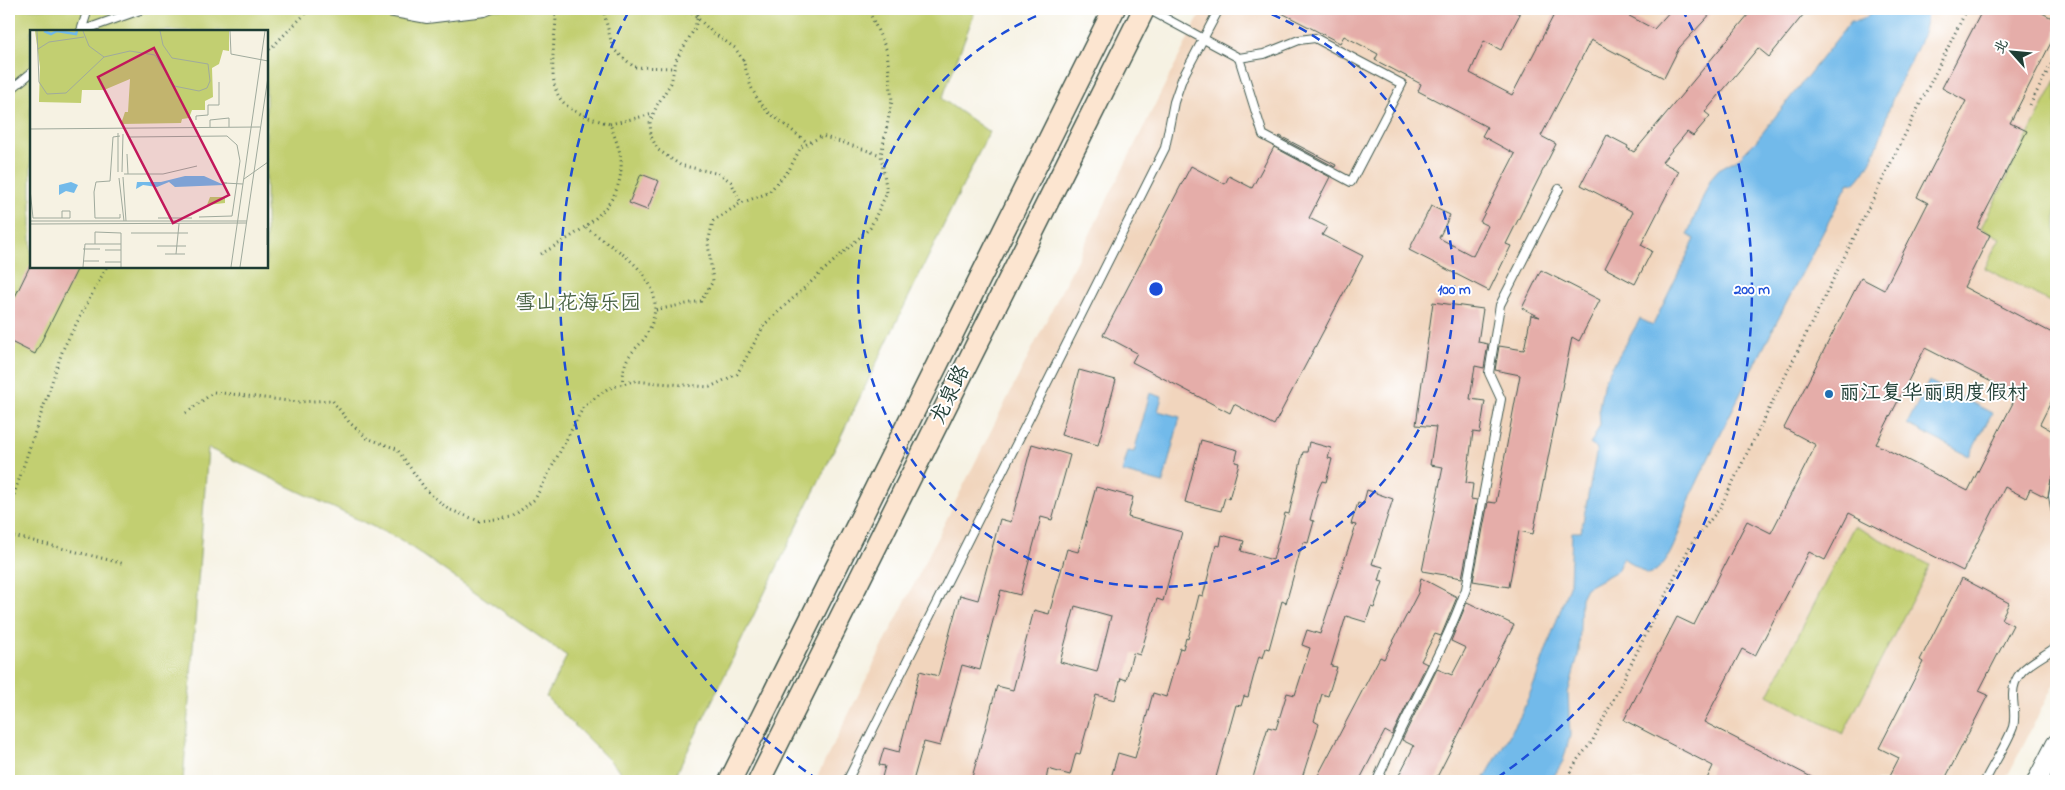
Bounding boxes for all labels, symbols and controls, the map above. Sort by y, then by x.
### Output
north arrow [1988,28,2038,78]
inset map [30,30,268,268]
text: 北 [1989,36,2014,58]
text: 100 m [1437,279,1471,301]
text: 200 m [1733,279,1770,301]
centre of rings [1147,280,1165,298]
park label: 雪山花海乐园 [515,289,641,319]
street label: 龙泉路 [924,360,978,430]
place label: 丽江复华丽朗度假村 [1839,379,2028,409]
marker: 丽江复华丽朗度假村 [1823,388,1835,400]

